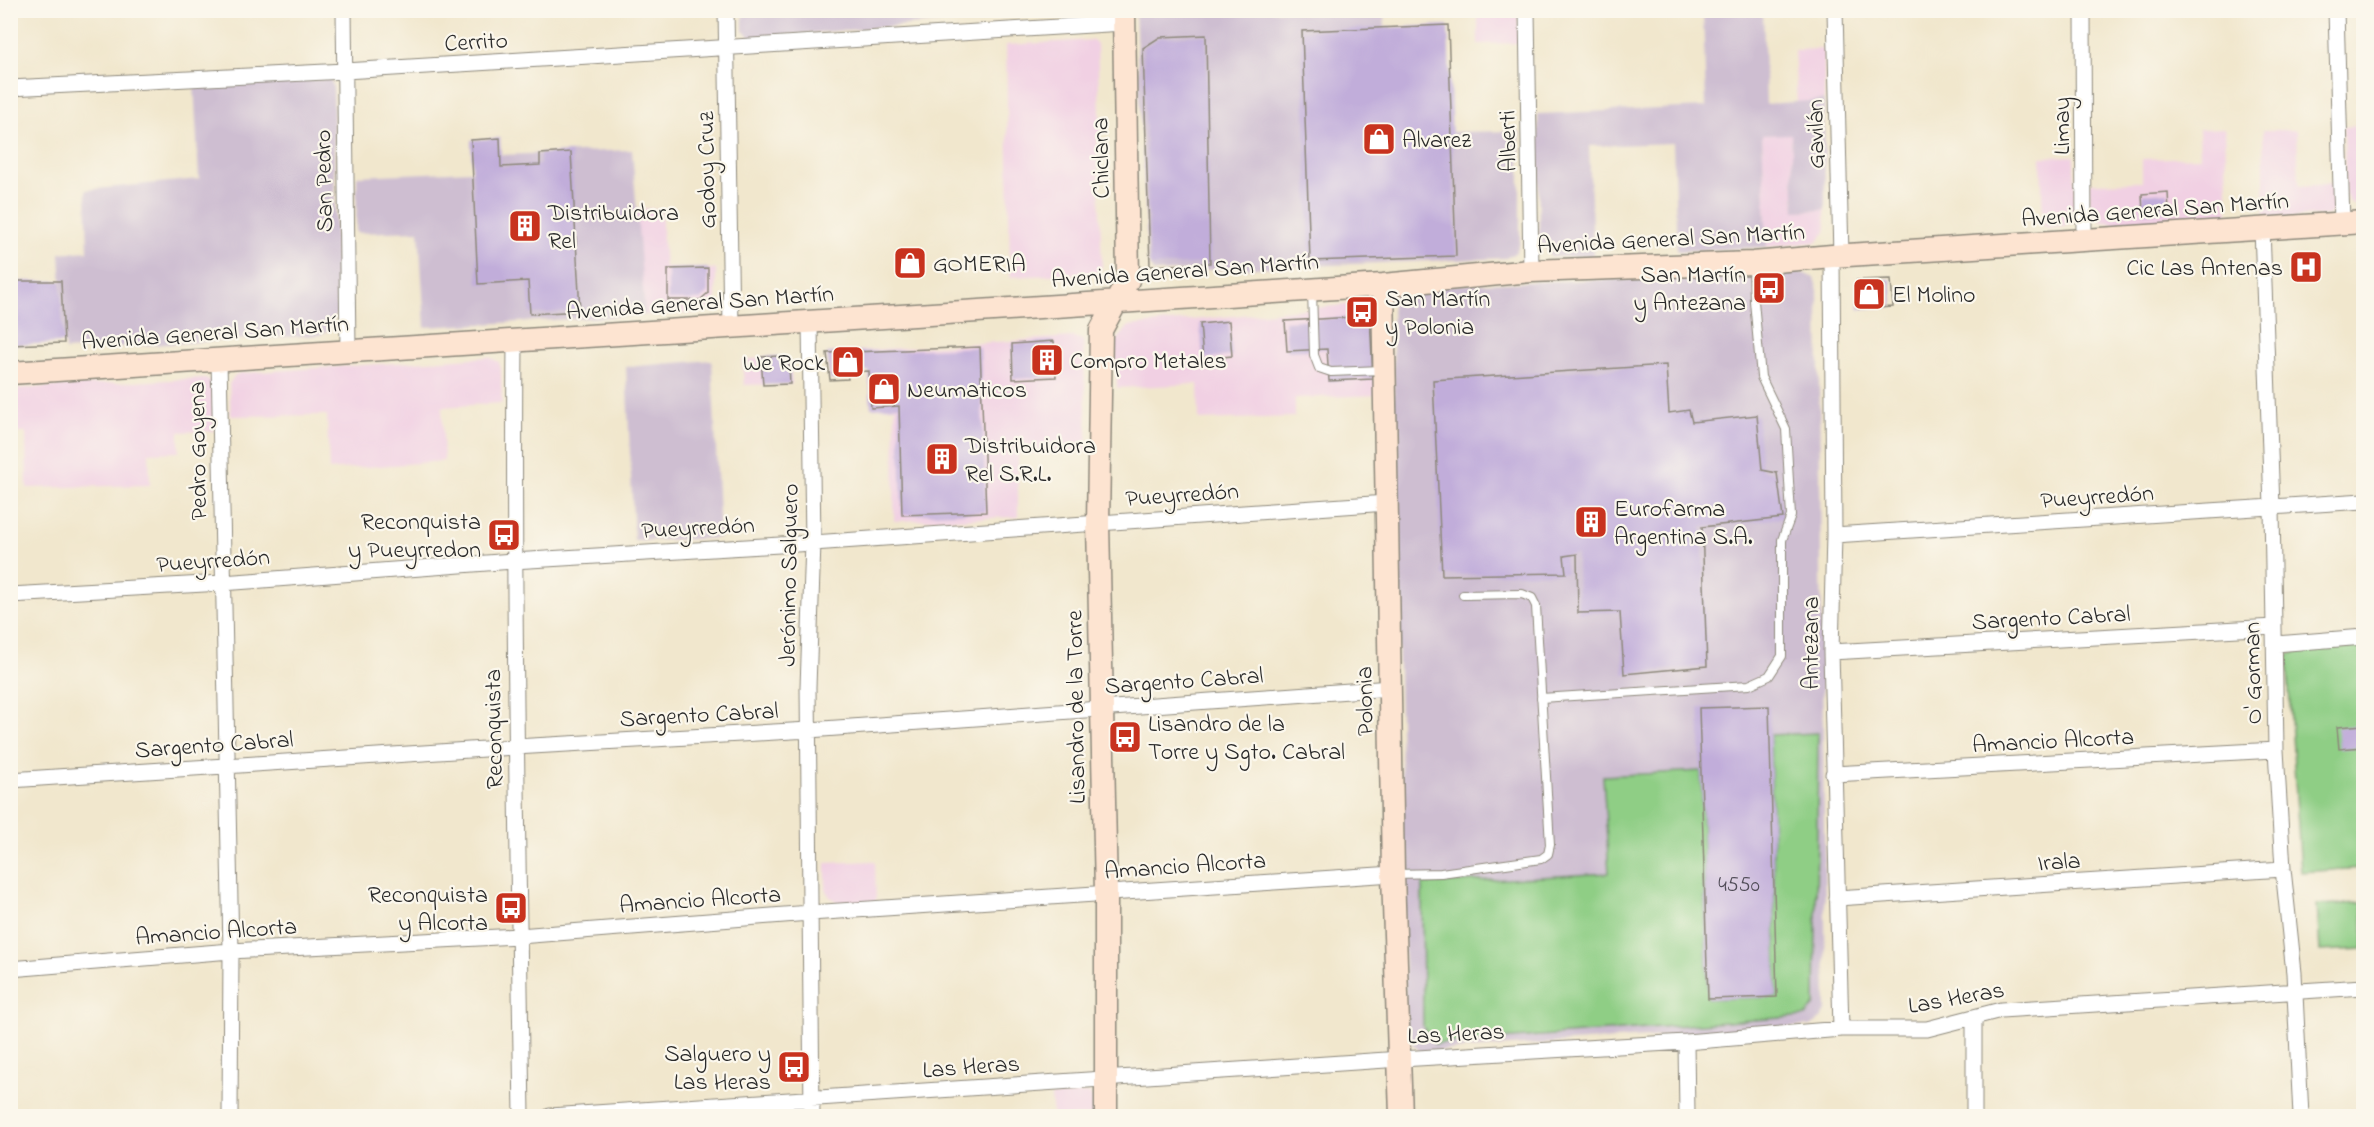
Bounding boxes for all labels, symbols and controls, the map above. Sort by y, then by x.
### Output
street label: Cerrito [443,24,509,63]
street label: Limay [2046,97,2082,155]
street label: Gavilán [1799,99,1836,169]
street label: Godoy Cruz [690,110,728,229]
street label: Alberti [1491,110,1528,172]
street label: Chiclana [1084,117,1121,199]
shop icon: Alvarez [1361,121,1397,157]
place label: Alvarez [1402,124,1472,159]
street label: San Pedro [307,129,344,233]
street label: Avenida General San Martín [2020,185,2290,238]
place label: Distribuidora Rel [547,197,679,260]
building icon: Distribuidora Rel [507,208,543,244]
street label: Avenida General San Martín [1536,216,1806,265]
shop icon: GOMERIA [892,245,928,281]
street label: Avenida General San Martín [1050,246,1320,299]
place label: GOMERIA [933,248,1026,283]
hospital icon: Cic Las Antenas [2288,249,2324,285]
place label: Cic Las Antenas [2126,252,2283,287]
place label: San Martín y Antezana [1633,259,1746,323]
bus stop icon: San Martín y Antezana [1751,270,1787,306]
shop icon: El Molino [1851,276,1887,312]
street label: Avenida General San Martín [565,278,835,331]
place label: El Molino [1892,279,1976,314]
place label: San Martín y Polonia [1385,283,1490,347]
bus stop icon: San Martín y Polonia [1344,294,1380,330]
street label: Avenida General San Martín [80,308,350,361]
building icon: Compro Metales [1029,342,1065,378]
shop icon: We Rock [830,344,866,380]
place label: Compro Metales [1070,345,1227,380]
place label: We Rock [743,347,825,382]
shop icon: Neumaticos [866,371,902,407]
place label: Neumaticos [907,374,1027,409]
street label: Pedro Goyena [181,381,219,521]
place label: Distribuidora Rel S.R.L. [964,430,1096,493]
building icon: Distribuidora Rel S.R.L. [924,441,960,477]
street label: Pueyrredón [1124,475,1240,519]
street label: Pueyrredón [2039,477,2155,521]
street label: Jerónimo Salguero [771,483,810,667]
place label: Eurofarma Argentina S.A. [1614,493,1753,556]
building icon: Eurofarma Argentina S.A. [1573,504,1609,540]
place label: Reconquista y Pueyrredon [348,506,481,570]
street label: Pueyrredón [640,509,756,551]
bus stop icon: Reconquista y Pueyrredon [486,517,522,553]
street label: Pueyrredón [155,541,271,585]
street label: Antezana [1795,596,1830,690]
street label: Sargento Cabral [1971,598,2131,641]
street label: Lisandro de la Torre [1058,610,1097,804]
street label: O' Gorman [2236,621,2273,725]
street label: Sargento Cabral [1104,659,1265,705]
street label: Polonia [1348,666,1385,736]
street label: Reconquista [477,669,514,789]
street label: Sargento Cabral [619,695,779,738]
place label: Lisandro de la Torre y Sgto. Cabral [1148,708,1345,772]
bus stop icon: Lisandro de la Torre y Sgto. Cabral [1107,719,1143,755]
street label: Amancio Alcorta [1971,721,2135,764]
street label: Sargento Cabral [134,723,295,769]
street label: Amancio Alcorta [1103,844,1267,891]
street label: Irala [2036,845,2082,882]
house number: 4550 [1718,871,1760,901]
street label: Amancio Alcorta [618,878,782,925]
place label: Reconquista y Alcorta [368,879,488,943]
bus stop icon: Reconquista y Alcorta [493,890,529,926]
street label: Amancio Alcorta [134,910,298,957]
street label: Las Heras [1905,974,2007,1025]
street label: Las Heras [1407,1015,1506,1056]
place label: Salguero y Las Heras [664,1038,771,1101]
street label: Las Heras [921,1048,1021,1089]
bus stop icon: Salguero y Las Heras [776,1049,812,1085]

